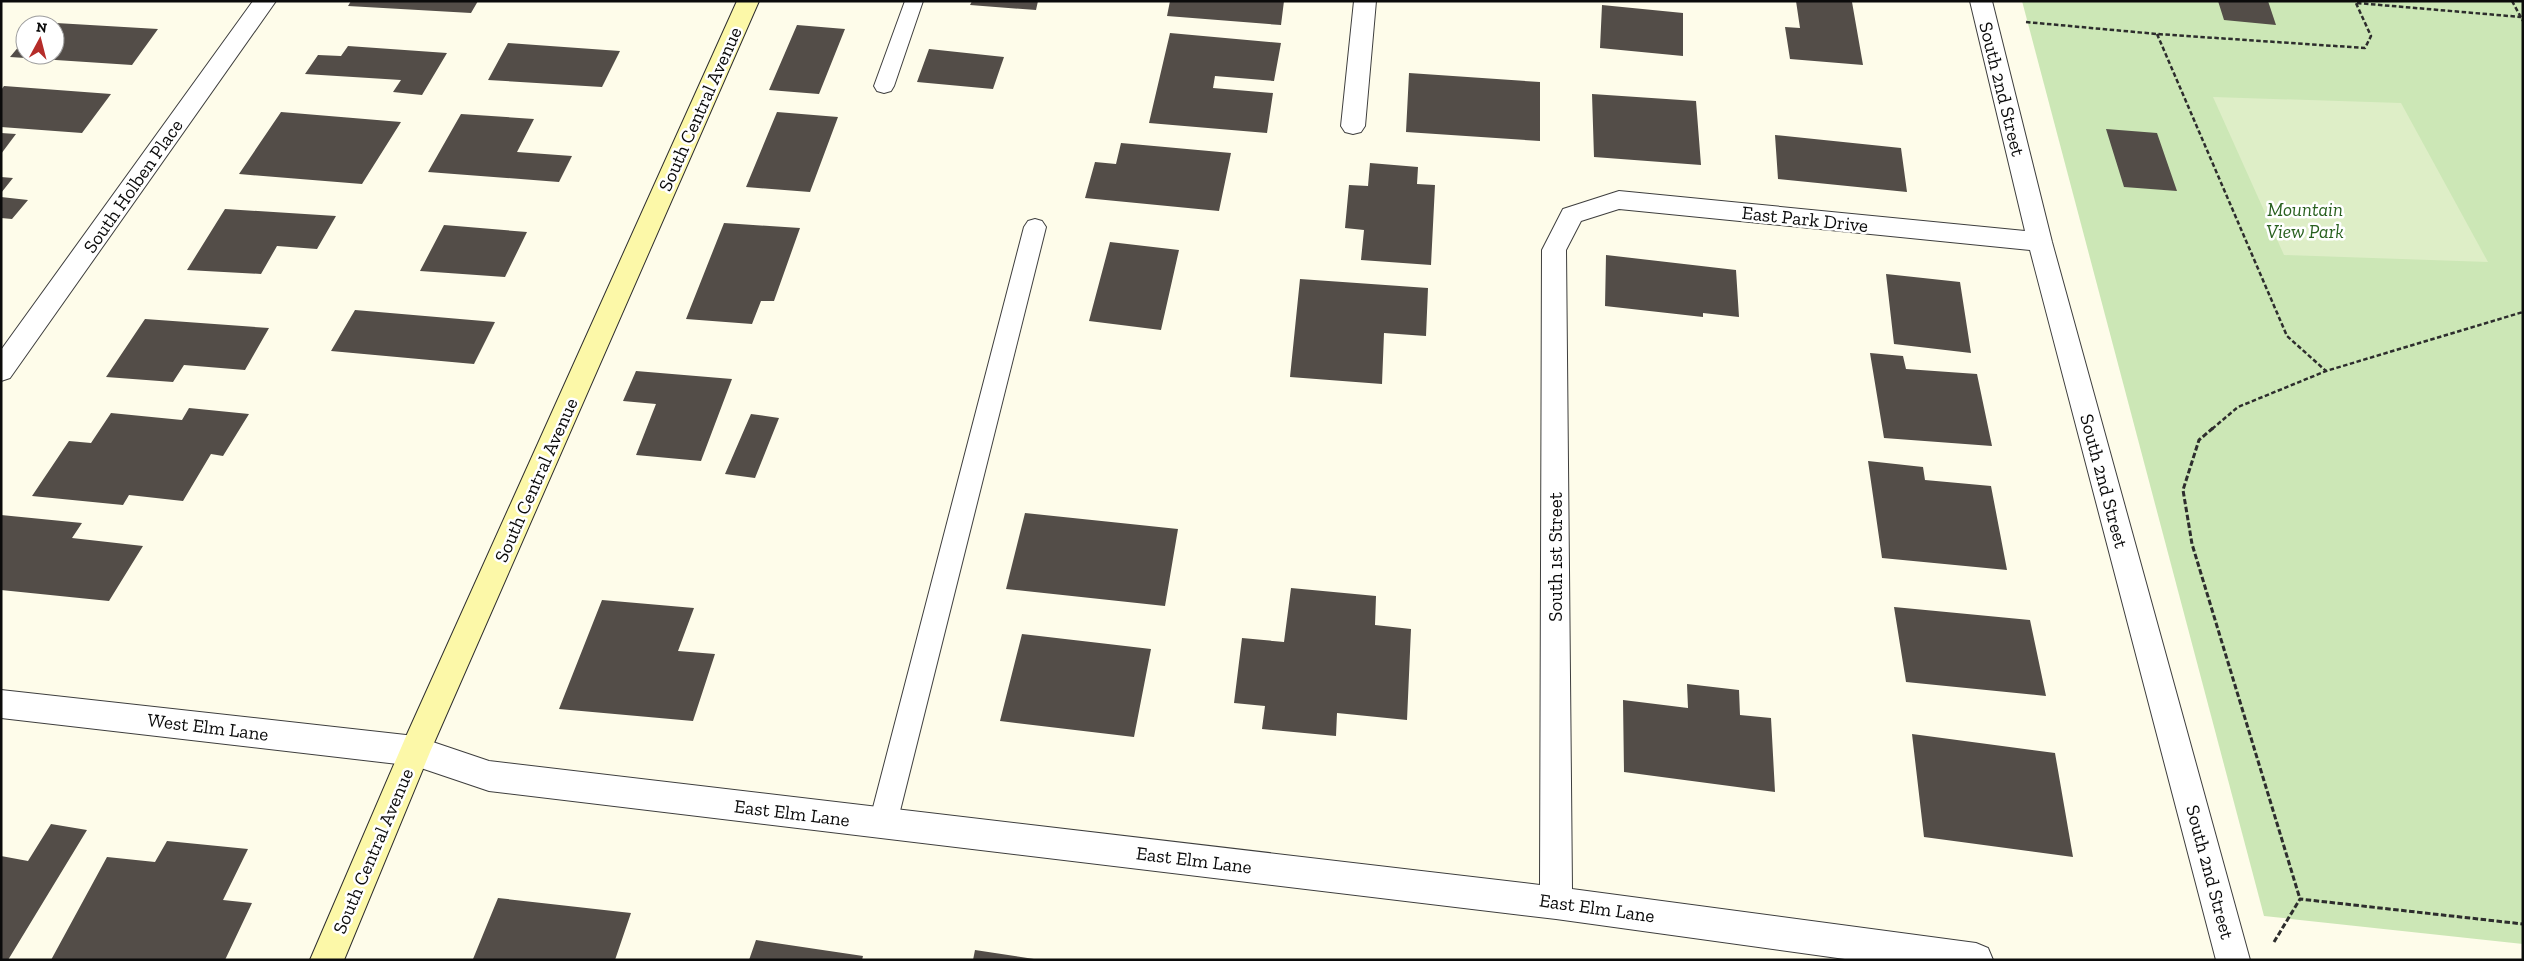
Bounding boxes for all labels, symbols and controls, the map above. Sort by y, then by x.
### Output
north arrow [15,15,65,65]
text: N [35,19,48,37]
street label: South 2nd Street [1974,19,2030,159]
street label: South Central Avenue [653,23,747,195]
street label: South Holben Place [78,115,188,257]
park label: Mountain View Park [2266,198,2344,243]
street label: East Park Drive [1741,201,1869,237]
street label: South Central Avenue [489,394,583,566]
street label: South 2nd Street [2075,411,2133,551]
street label: South 1st Street [1544,492,1567,622]
street label: West Elm Lane [146,708,270,746]
street label: South Central Avenue [328,765,418,937]
street label: East Elm Lane [733,794,851,832]
street label: South 2nd Street [2181,802,2239,942]
street label: East Elm Lane [1135,841,1253,879]
street label: East Elm Lane [1538,889,1656,927]

